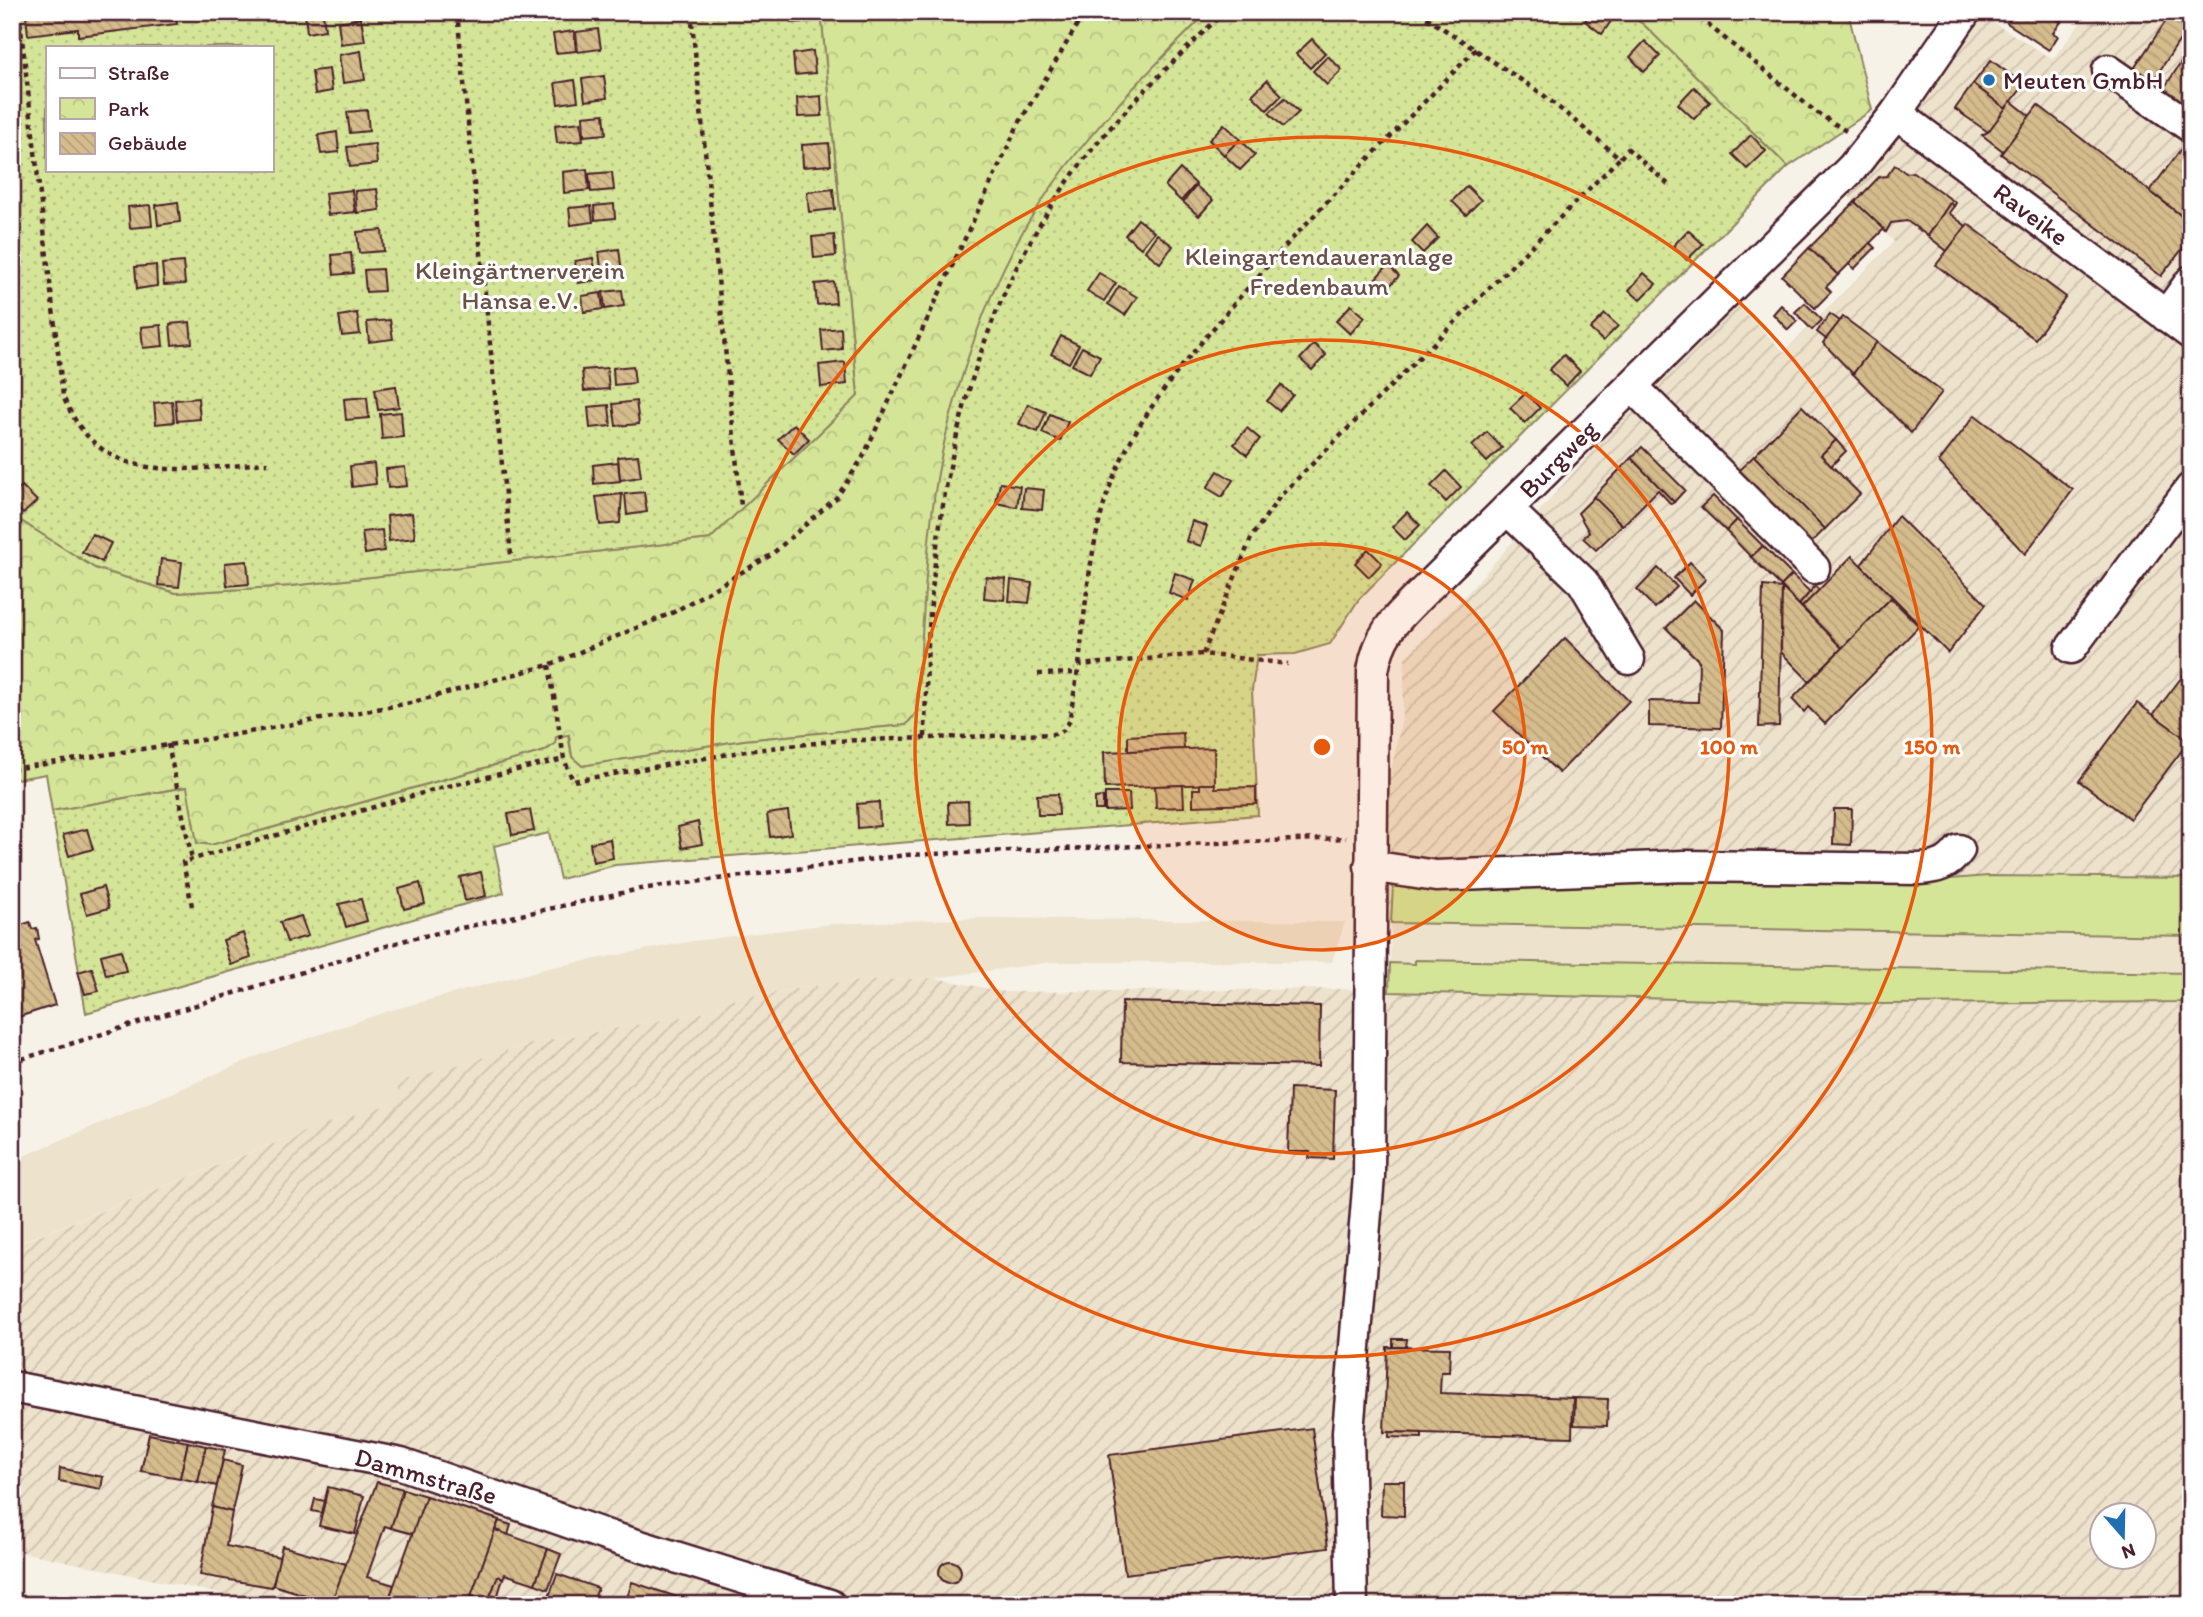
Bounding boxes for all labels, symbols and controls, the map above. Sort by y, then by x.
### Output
legend [46,46,273,172]
text: Straße [108,60,169,85]
place label: Meuten GmbH [2003,64,2163,96]
marker: Meuten GmbH [1981,72,1997,88]
text: Park [108,96,150,121]
text: Gebäude [108,130,187,155]
street label: Raveike [1987,175,2075,253]
park label: Kleingartendaueranlage Fredenbaum [1185,240,1453,302]
park label: Kleingärtnerverein Hansa e.V. [415,254,625,316]
street label: Burgweg [1512,413,1604,505]
text: 50 m [1502,734,1549,759]
text: 100 m [1700,734,1758,759]
text: 150 m [1904,734,1960,759]
centre of rings [1310,735,1334,759]
street label: Dammstraße [351,1440,501,1512]
north arrow [2088,1502,2158,1572]
text: N [2119,1539,2139,1565]

